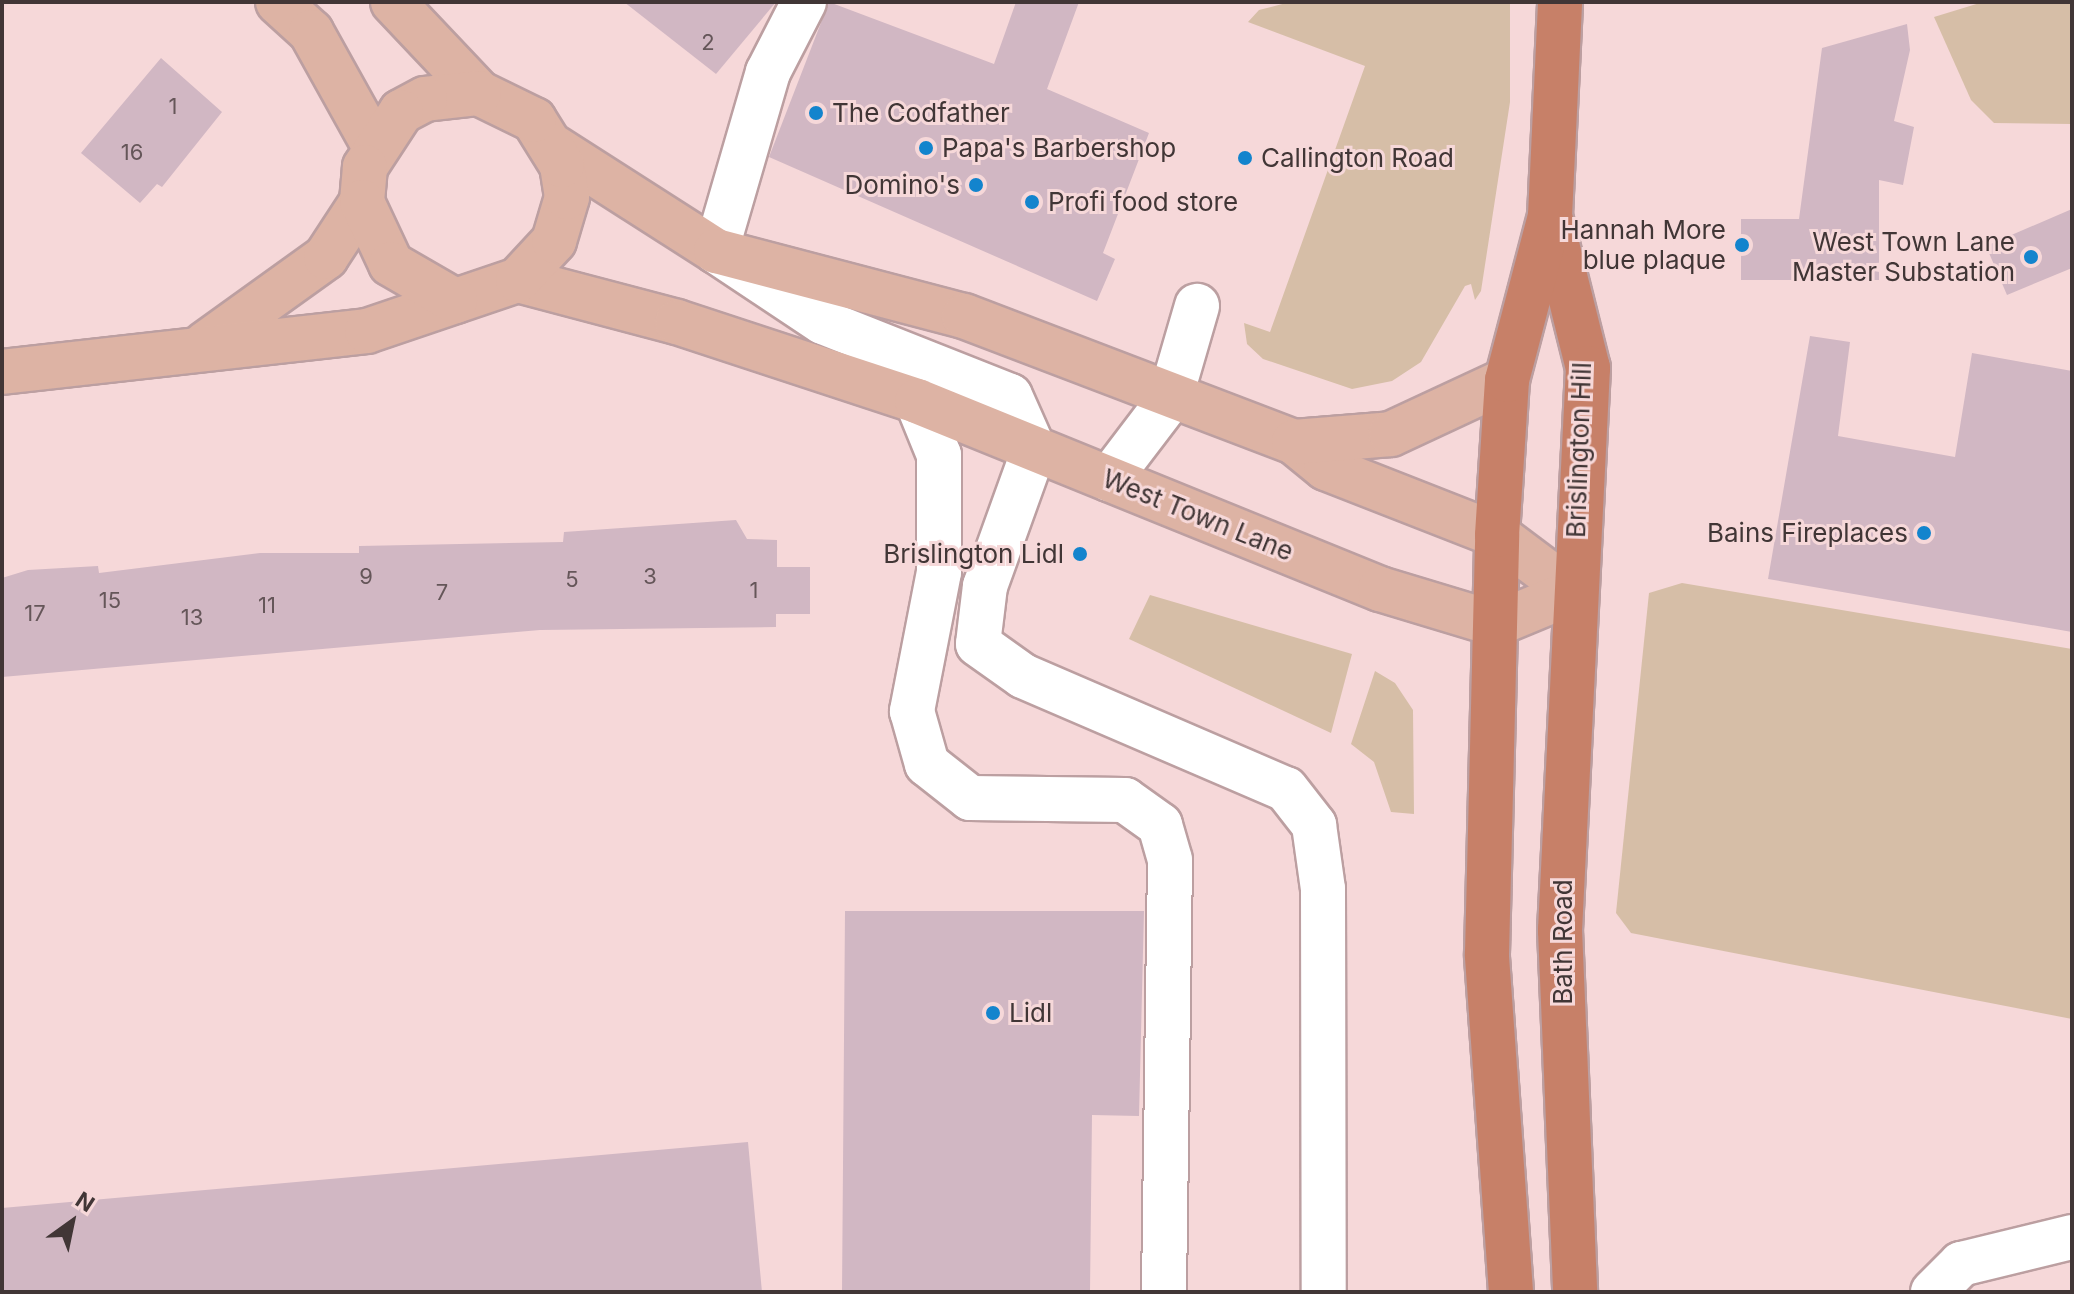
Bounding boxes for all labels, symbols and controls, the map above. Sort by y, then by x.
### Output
house number: 2 [701,30,715,56]
house number: 1 [169,94,177,120]
place label: The Codfather [832,97,1010,129]
marker: The Codfather [807,104,825,122]
place label: Papa's Barbershop [942,132,1176,164]
marker: Papa's Barbershop [917,139,935,157]
house number: 16 [121,140,143,166]
place label: Callington Road [1261,142,1454,174]
marker: Callington Road [1236,149,1254,167]
place label: Domino's [844,169,960,201]
marker: Domino's [967,176,985,194]
place label: Profi food store [1048,186,1238,218]
marker: Profi food store [1023,193,1041,211]
place label: Hannah More blue plaque [1560,214,1726,276]
place label: West Town Lane Master Substation [1792,226,2015,288]
marker: Hannah More blue plaque [1733,236,1751,254]
marker: West Town Lane Master Substation [2022,248,2040,266]
street label: Brislington Hill [1560,362,1598,538]
street label: West Town Lane [1098,463,1298,567]
place label: Bains Fireplaces [1707,517,1908,549]
marker: Bains Fireplaces [1915,524,1933,542]
place label: Brislington Lidl [883,538,1064,570]
marker: Brislington Lidl [1071,545,1089,563]
house number: 9 [359,564,373,590]
house number: 3 [643,564,657,590]
house number: 5 [565,567,579,593]
house number: 1 [750,578,758,604]
house number: 7 [436,580,448,606]
house number: 15 [99,588,121,614]
house number: 11 [258,593,276,619]
house number: 17 [24,601,46,627]
house number: 13 [181,605,203,631]
street label: Bath Road [1547,879,1579,1005]
place label: Lidl [1009,997,1052,1029]
marker: Lidl [984,1004,1002,1022]
north arrow [32,1182,112,1262]
text: N [71,1186,99,1217]

